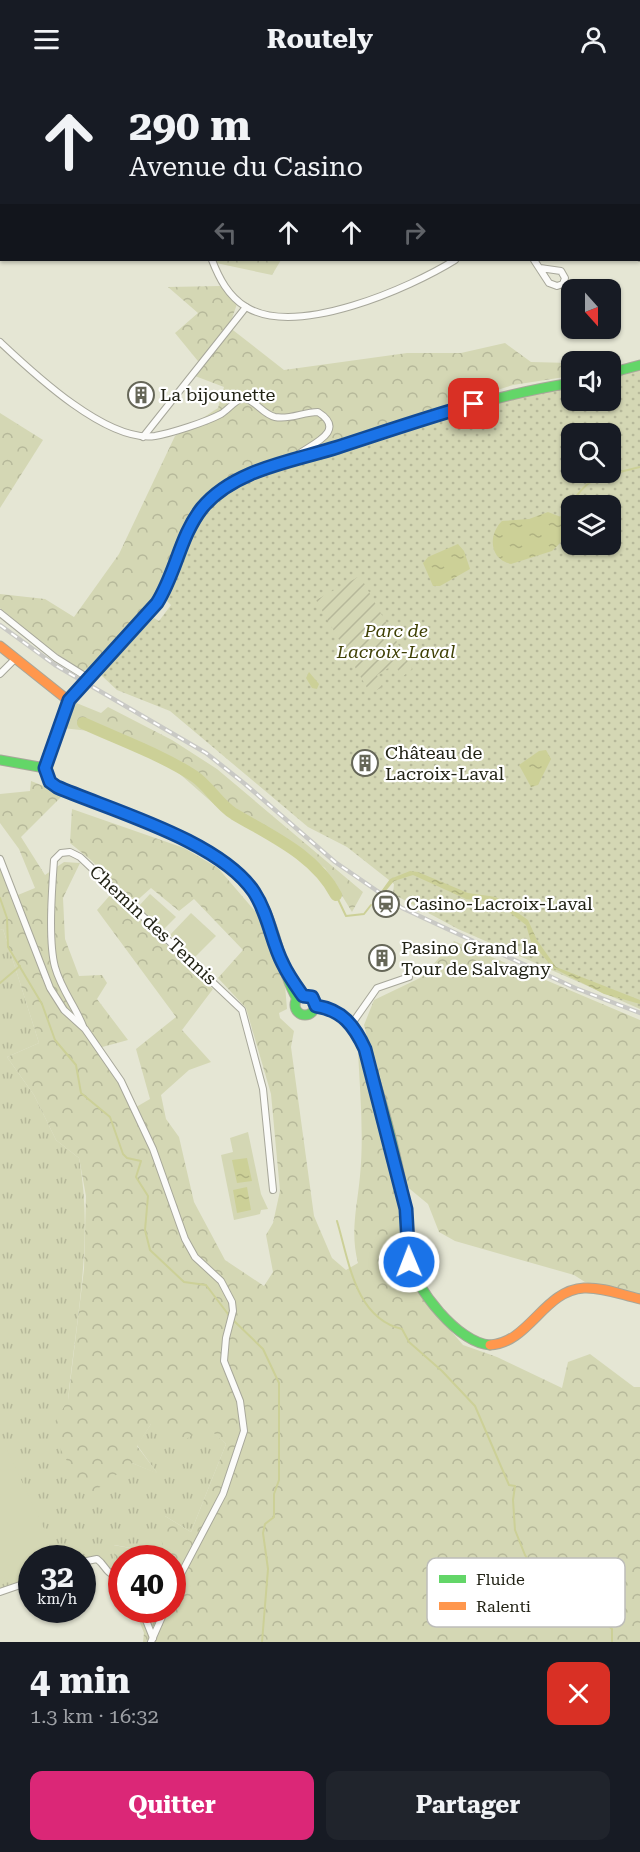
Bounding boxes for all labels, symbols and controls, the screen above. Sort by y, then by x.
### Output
icon: menu [30,23,63,56]
text: Routely [267,23,373,55]
icon: person [577,23,610,56]
text: 290 m [129,101,251,150]
icon: ahead [30,102,108,180]
text: Avenue du Casino [129,151,363,183]
icon: left [209,216,242,249]
icon: ahead [272,216,305,249]
icon: ahead [335,216,368,249]
icon: right [398,216,431,249]
north arrow [561,279,621,339]
map controls [561,279,621,555]
button: sound [561,351,621,411]
pin [448,378,499,429]
building icon: La bijounette [126,380,156,410]
place label: La bijounette [160,384,276,405]
icon: arrive [457,387,490,420]
button: search [561,423,621,483]
button: layers [561,495,621,555]
park label: Parc de Lacroix-Laval [336,620,455,662]
place label: Château de Lacroix-Laval [385,742,504,784]
building icon: Château de Lacroix-Laval [350,748,380,778]
street label: Chemin des Tennis [86,860,221,989]
station icon: Casino-Lacroix-Laval [371,889,401,919]
place label: Casino-Lacroix-Laval [406,893,593,914]
place label: Pasino Grand la Tour de Salvagny [401,937,551,979]
building icon: Pasino Grand la Tour de Salvagny [367,943,397,973]
position arrow [377,1230,441,1294]
speed limit sign: 40 [108,1545,186,1623]
legend [427,1558,625,1627]
text: 32 [40,1559,74,1594]
text: Fluide [476,1570,525,1589]
text: km/h [37,1590,77,1608]
text: Ralenti [476,1597,531,1616]
text: 4 min [30,1660,130,1702]
button: close [547,1662,610,1725]
text: 1.3 km · 16:32 [30,1704,159,1728]
button: Quitter [30,1771,314,1840]
button: Partager [326,1771,610,1840]

